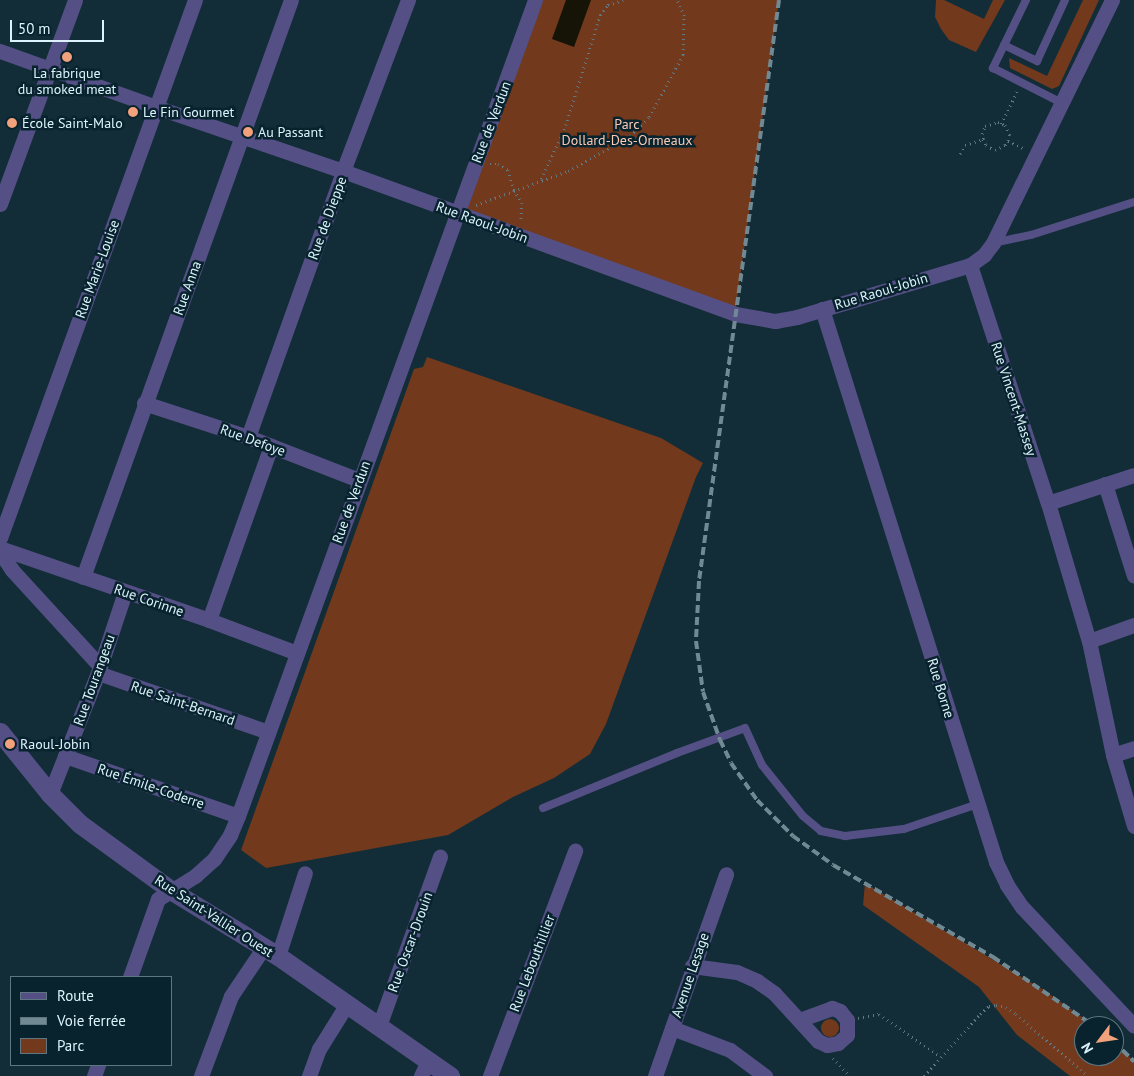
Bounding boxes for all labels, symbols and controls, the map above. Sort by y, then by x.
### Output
scale bar [12,10,106,42]
text: 50 m [18,19,51,38]
marker: La fabrique du smoked meat [61,51,73,63]
place label: La fabrique du smoked meat [18,65,116,98]
street label: Rue de Verdun [468,79,514,165]
place label: Le Fin Gourmet [143,104,234,120]
marker: Le Fin Gourmet [127,106,139,118]
place label: École Saint-Malo [22,115,123,131]
park label: Parc Dollard-Des-Ormeaux [562,116,692,148]
marker: École Saint-Malo [6,117,18,129]
place label: Au Passant [258,124,323,140]
marker: Au Passant [242,126,254,138]
street label: Rue de Dieppe [304,174,350,262]
street label: Rue Raoul-Jobin [434,198,530,246]
street label: Rue Marie-Louise [71,218,123,320]
street label: Rue Anna [169,258,205,318]
street label: Rue Raoul-Jobin [832,269,930,313]
street label: Rue Vincent-Massey [988,340,1040,458]
street label: Rue Defoye [218,420,288,460]
street label: Rue de Verdun [328,458,374,546]
street label: Rue Corinne [112,580,186,620]
street label: Rue Tourangeau [70,632,118,728]
street label: Rue Borne [924,656,958,720]
street label: Rue Saint-Bernard [129,677,237,729]
place label: Raoul-Jobin [20,736,90,752]
marker: Raoul-Jobin [4,738,16,750]
street label: Rue Émile-Coderre [95,760,207,812]
street label: Rue Saint-Vallier Ouest [152,871,276,961]
street label: Rue Oscar-Drouin [384,890,436,994]
street label: Rue Lebouthillier [506,912,558,1014]
street label: Avenue Lesage [668,930,712,1020]
legend [10,976,172,1066]
text: Route [57,986,94,1005]
text: Voie ferrée [57,1011,126,1030]
north arrow [1074,1016,1124,1066]
text: Parc [57,1036,84,1055]
text: N [1077,1040,1097,1057]

